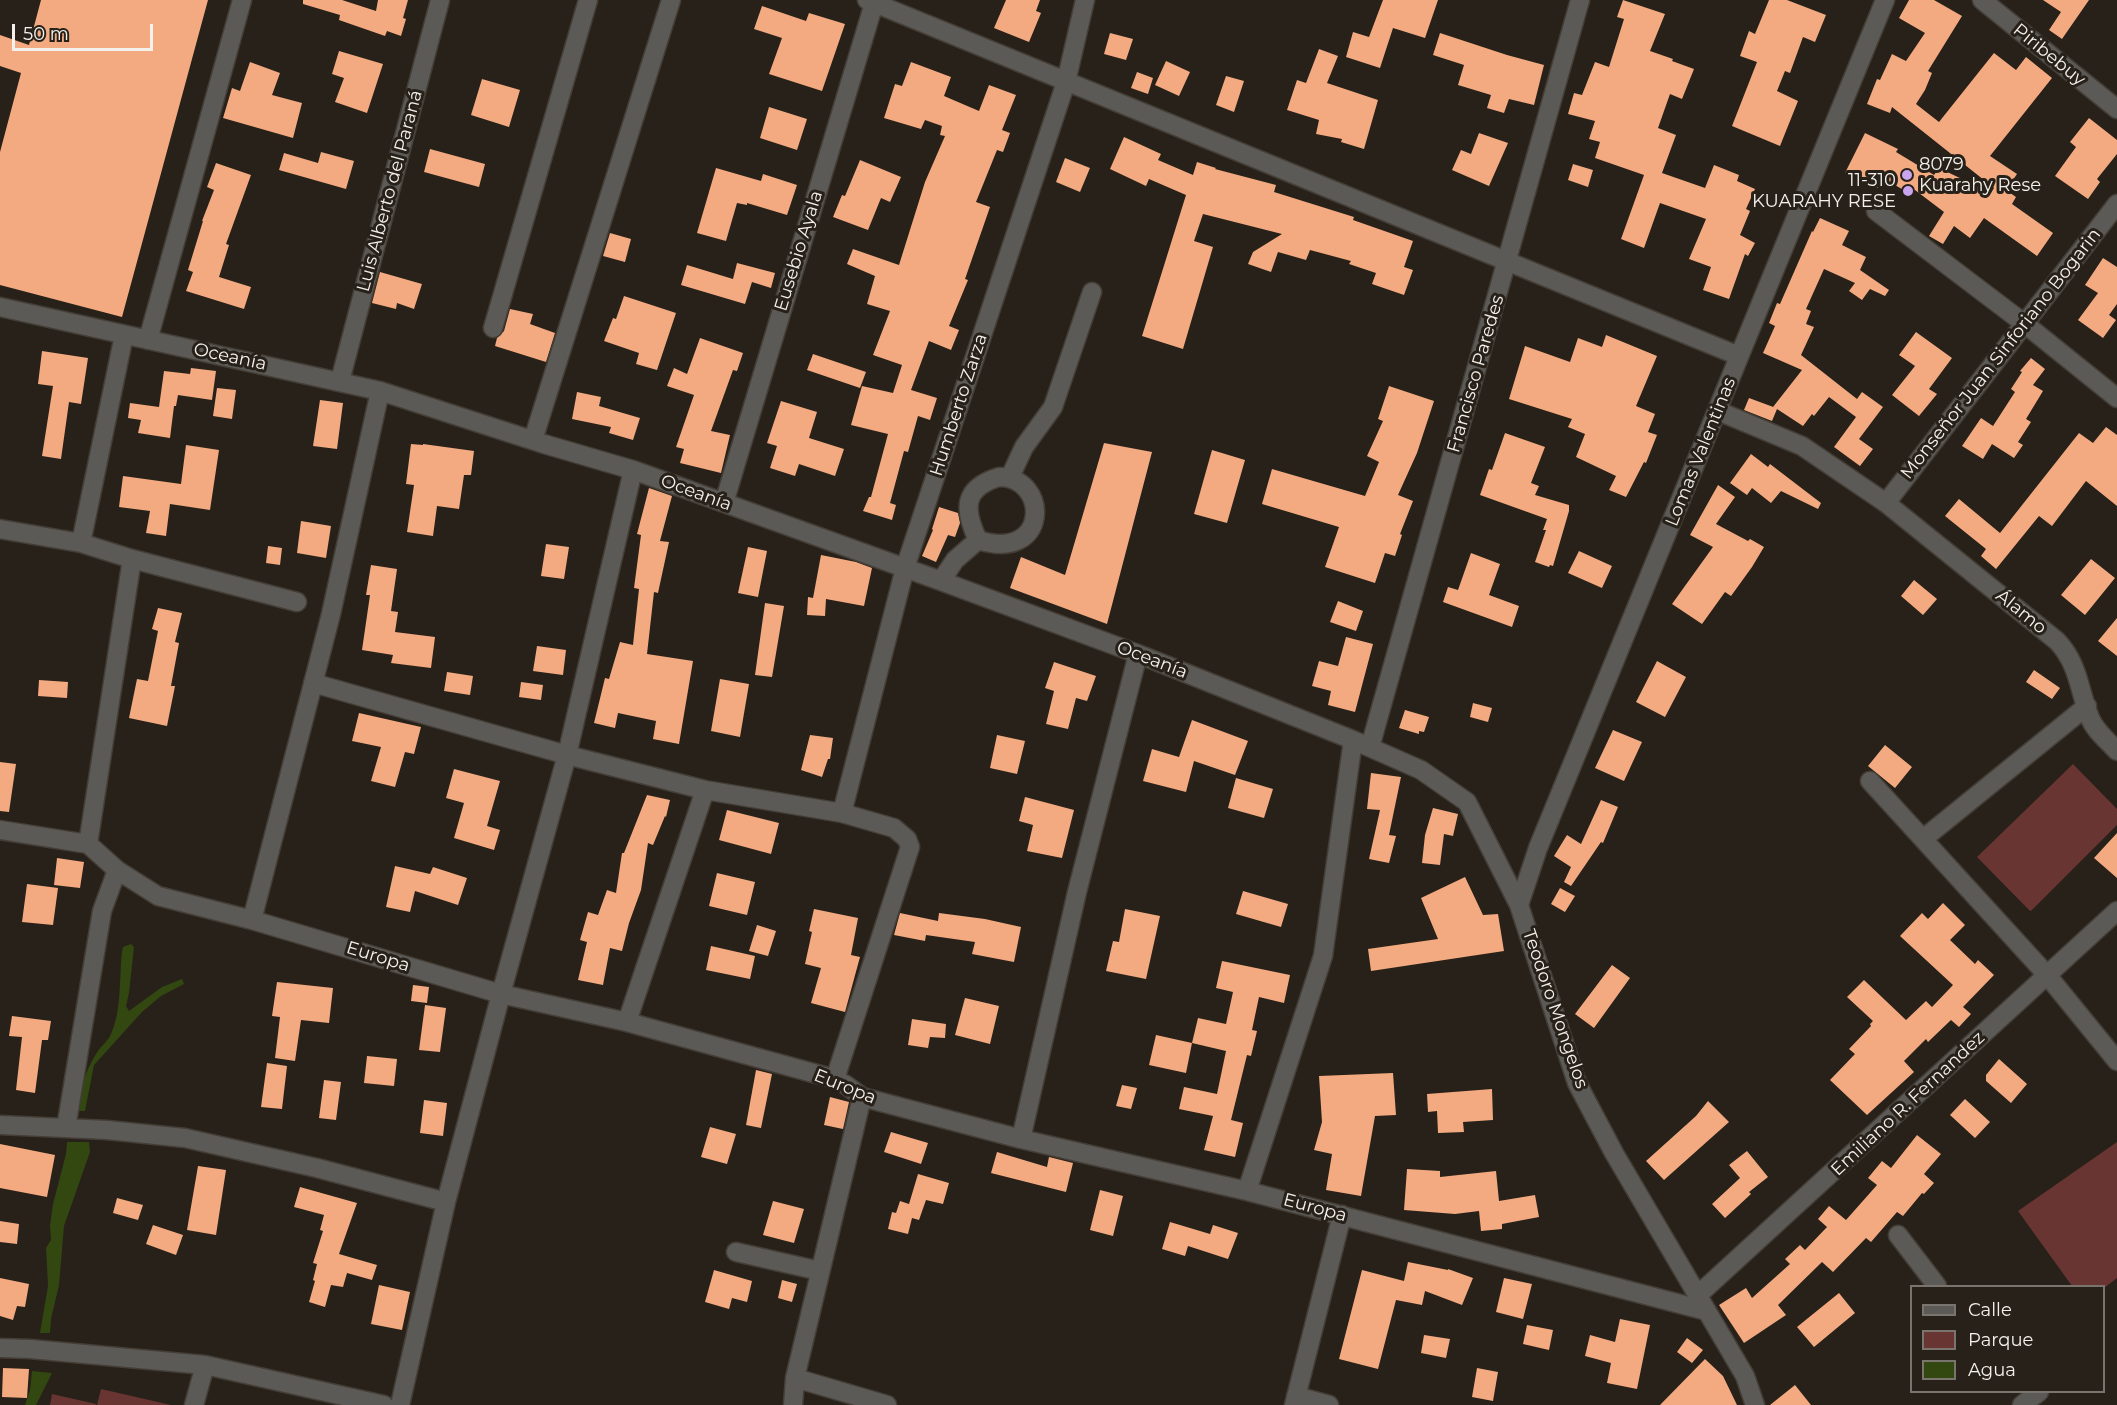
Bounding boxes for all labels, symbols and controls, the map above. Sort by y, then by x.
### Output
scale bar [15,12,156,50]
street label: Piribebuy [2008,19,2090,91]
text: 50 m [23,23,69,45]
street label: Luis Alberto del Paraná [353,88,427,294]
place label: 8079 Kuarahy Rese [1919,154,2041,196]
marker: 8079 Kuarahy Rese [1900,168,1914,182]
place label: 11-310 KUARAHY RESE [1752,170,1896,213]
marker: 11-310 KUARAHY RESE [1901,184,1915,198]
street label: Eusebio Ayala [770,188,828,314]
street label: Monseñor Juan Sinforiano Bogarin [1896,224,2106,484]
street label: Francisco Paredes [1443,293,1509,455]
street label: Humberto Zarza [926,331,992,479]
street label: Oceanía [192,339,268,375]
street label: Lomas Valentinas [1661,374,1741,530]
street label: Oceanía [658,470,734,516]
street label: Álamo [1991,585,2051,639]
street label: Oceanía [1114,637,1190,683]
street label: Teodoro Mongelos [1518,927,1592,1091]
street label: Europa [344,937,412,977]
street label: Emiliano R. Fernandez [1827,1027,1989,1181]
street label: Europa [811,1065,879,1109]
street label: Europa [1281,1189,1349,1227]
legend [1910,1285,2105,1393]
text: Calle [1968,1299,2012,1321]
text: Parque [1968,1329,2033,1351]
text: Agua [1968,1359,2016,1381]

